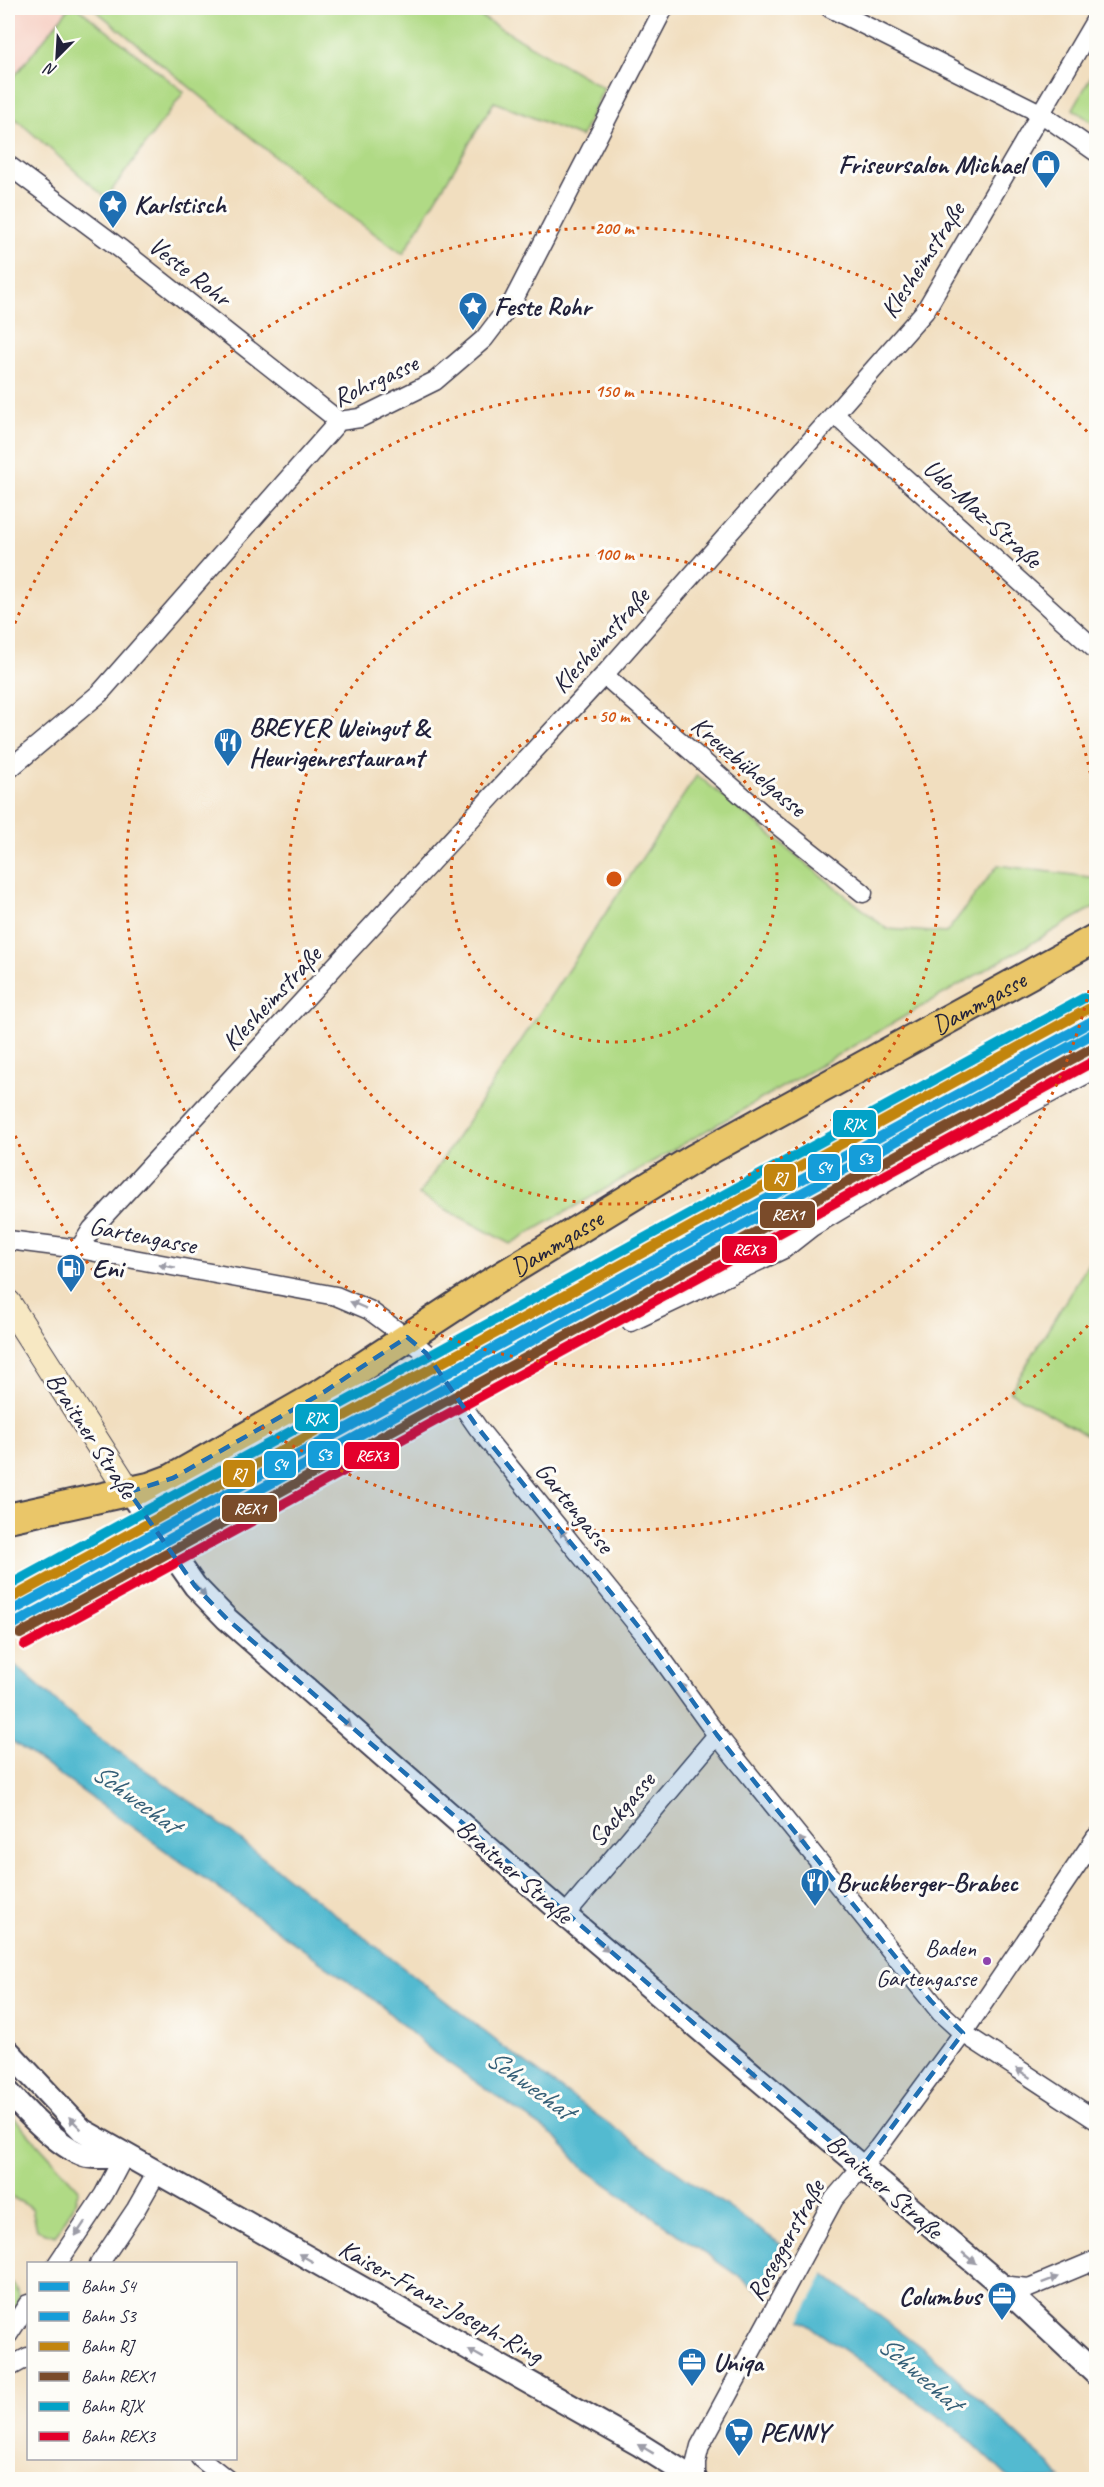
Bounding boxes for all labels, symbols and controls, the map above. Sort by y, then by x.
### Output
north arrow [27,27,87,87]
text: N [40,57,60,81]
place label: Friseursalon Michael [838,148,1030,181]
shop icon: Friseursalon Michael [1030,148,1062,190]
place icon: Karlstisch [97,188,129,230]
place label: Karlstisch [134,188,228,221]
street label: Klesheimstraße [873,194,973,324]
text: 200 m [595,217,635,239]
street label: Veste Rohr [142,229,240,316]
place icon: Feste Rohr [457,290,489,332]
place label: Feste Rohr [494,290,593,323]
street label: Rohrgasse [327,346,424,414]
text: 150 m [595,380,635,402]
street label: Udo-Maz-Straße [916,451,1051,577]
text: 100 m [595,543,635,565]
street label: Klesheimstraße [544,579,658,700]
text: 50 m [599,705,631,727]
street label: Kreuzbühelgasse [684,709,814,825]
place label: BREYER Weingut & Heurigenrestaurant [249,711,432,774]
restaurant icon: BREYER Weingut & Heurigenrestaurant [212,726,244,768]
centre of rings [604,869,624,889]
street label: Klesheimstraße [214,937,330,1058]
street label: Dammgasse [926,963,1033,1042]
line badge: RJX [832,1109,877,1138]
text: RJX [843,1114,868,1134]
line badge: S3 [848,1144,882,1173]
text: S3 [857,1149,874,1169]
line badge: S4 [807,1153,841,1182]
text: S4 [816,1158,833,1178]
line badge: RJ [763,1163,797,1192]
text: RJ [773,1168,790,1188]
line badge: REX1 [759,1200,816,1229]
street label: Dammgasse [504,1201,610,1284]
text: REX1 [772,1205,806,1225]
street label: Gartengasse [87,1209,202,1262]
line badge: REX3 [721,1235,778,1264]
text: REX3 [733,1240,767,1260]
fuel station icon: Eni [55,1252,87,1294]
place label: Eni [92,1252,127,1285]
one-way arrow [158,1261,177,1270]
one-way arrow [348,1300,366,1310]
street label: Braitner Straße [38,1366,146,1507]
line badge: RJX [294,1403,339,1432]
text: RJX [305,1408,330,1428]
line badge: S3 [307,1440,341,1469]
line badge: REX3 [343,1441,400,1470]
text: S3 [316,1445,333,1465]
text: REX3 [356,1446,390,1466]
line badge: S4 [263,1450,297,1479]
text: S4 [272,1455,289,1475]
street label: Gartengasse [528,1455,623,1562]
line badge: RJ [222,1459,256,1488]
text: RJ [232,1464,249,1484]
line badge: REX1 [221,1494,278,1523]
text: REX1 [234,1499,268,1519]
one-way arrow [559,1528,572,1544]
one-way arrow [193,1583,207,1598]
one-way arrow [679,1682,691,1697]
one-way arrow [336,1714,351,1727]
water label: Schwechat [86,1755,192,1845]
street label: Sackgasse [580,1764,663,1854]
street label: Braitner Straße [449,1812,582,1933]
one-way arrow [798,1836,811,1852]
restaurant icon: Bruckberger-Brabec [799,1866,831,1908]
place label: Bruckberger-Brabec [836,1866,1019,1899]
place label: Baden Gartengasse [876,1933,978,1993]
one-way arrow [594,1939,609,1952]
marker: Baden Gartengasse [981,1955,993,1967]
water label: Schwechat [480,2041,586,2131]
one-way arrow [743,2065,758,2078]
one-way arrow [1015,2067,1032,2078]
one-way arrow [69,2117,83,2131]
street label: Braitner Straße [819,2127,952,2248]
street label: Roseggerstraße [739,2172,833,2307]
one-way arrow [75,2221,86,2237]
street label: Kaiser-Franz-Joseph-Ring [333,2232,550,2372]
one-way arrow [961,2251,976,2264]
one-way arrow [297,2253,314,2263]
legend [27,2262,237,2460]
text: Bahn S4 [81,2275,138,2297]
one-way arrow [1041,2275,1059,2285]
place label: Columbus [899,2280,984,2313]
office icon: Columbus [986,2280,1018,2322]
text: Bahn S3 [81,2305,138,2327]
water label: Schwechat [872,2328,974,2423]
text: Bahn RJ [81,2335,137,2357]
office icon: Uniqa [676,2346,708,2388]
place label: Uniqa [713,2346,765,2379]
one-way arrow [468,2348,484,2359]
text: Bahn REX1 [81,2365,156,2387]
text: Bahn RJX [81,2395,145,2417]
supermarket icon: PENNY [723,2416,755,2458]
place label: PENNY [760,2416,835,2449]
text: Bahn REX3 [81,2425,157,2447]
one-way arrow [638,2444,654,2455]

